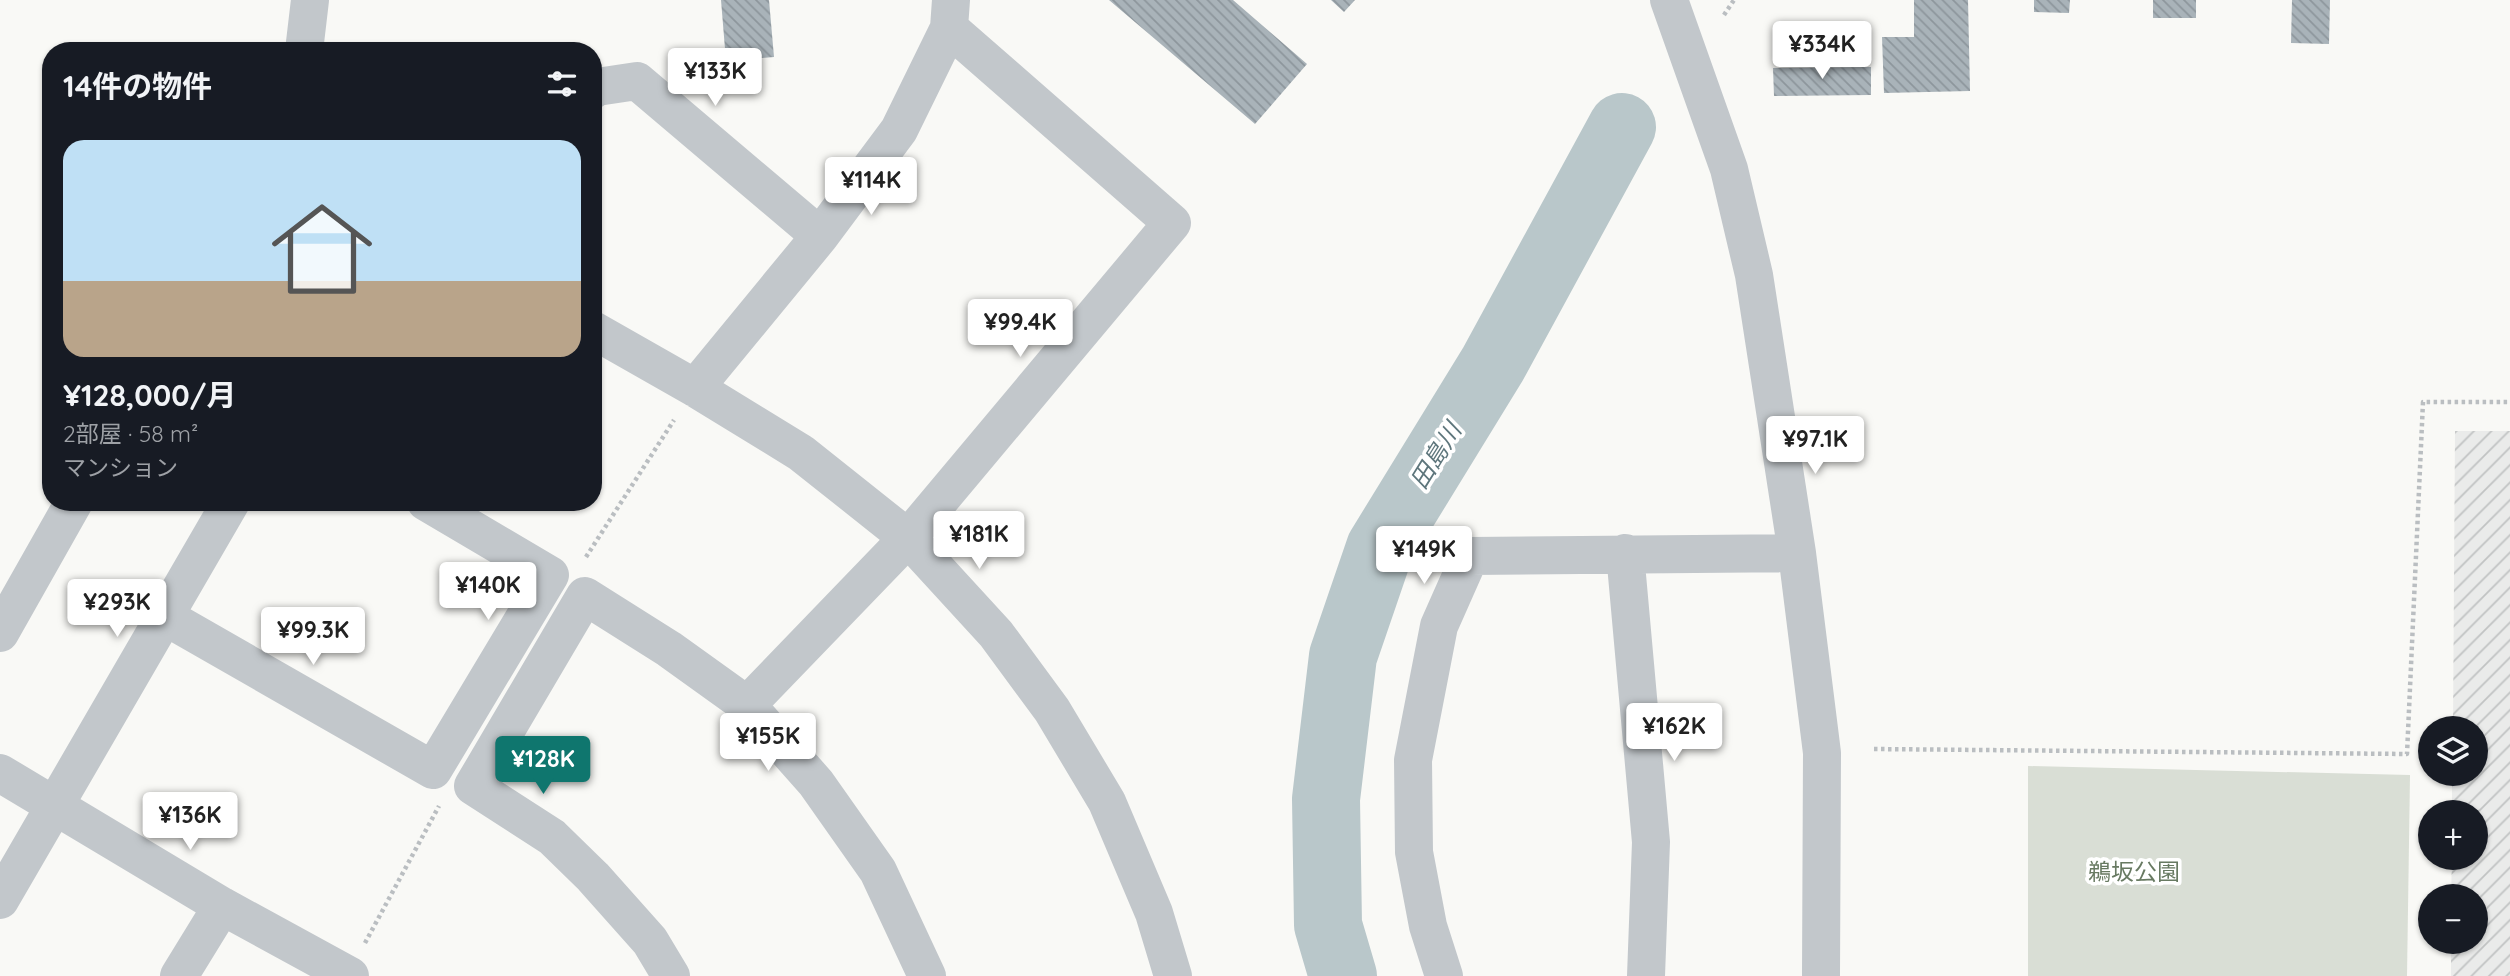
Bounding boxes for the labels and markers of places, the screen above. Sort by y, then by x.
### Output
pin: ¥334K [1773,22,1871,81]
pin: ¥133K [666,48,764,108]
pin: ¥114K [822,158,920,217]
pin: ¥99.4K [963,300,1077,359]
pin: ¥97.1K [1758,416,1872,476]
pin: ¥181K [930,512,1028,571]
pin: ¥149K [1375,526,1473,586]
pin: ¥140K [439,562,537,622]
pin: ¥293K [68,580,166,639]
pin: ¥99.3K [256,608,370,667]
pin: ¥162K [1625,704,1723,763]
pin: ¥155K [719,714,817,773]
pin: ¥128K [494,736,592,796]
pin: ¥136K [141,792,239,852]

